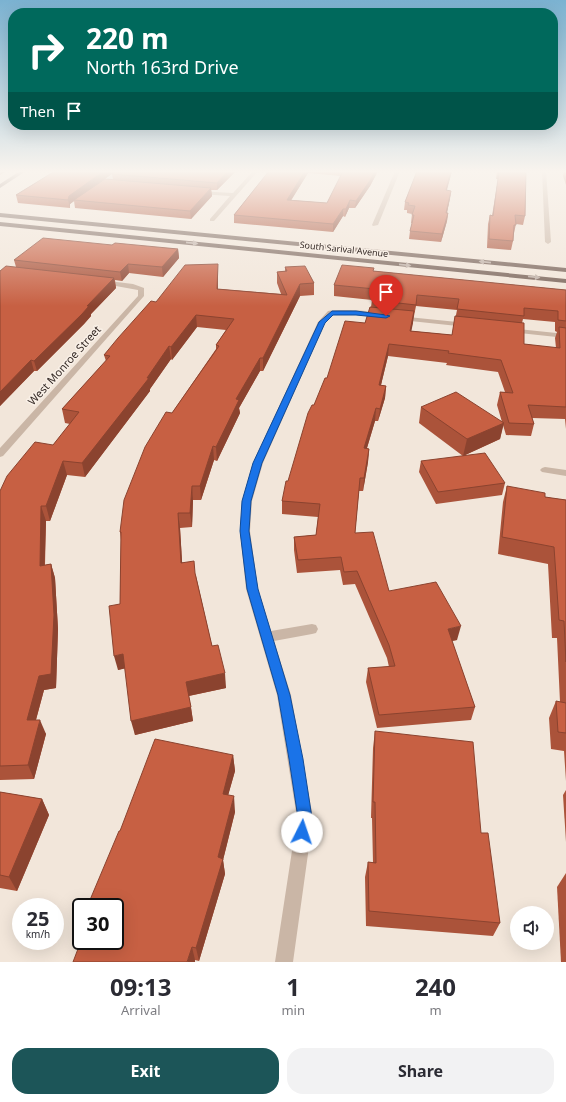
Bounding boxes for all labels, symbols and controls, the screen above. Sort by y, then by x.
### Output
text: 220 m [86,19,169,57]
icon: right [20,24,72,76]
text: North 163rd Drive [86,55,239,79]
icon: arrive [63,100,85,122]
text: Then [20,101,55,121]
street label: South Sarival Avenue [299,238,389,260]
one-way arrow [186,240,198,247]
one-way arrow [479,259,491,266]
one-way arrow [399,261,411,268]
one-way arrow [528,274,540,281]
pin [369,275,403,316]
icon: arrive [375,281,397,303]
street label: West Monroe Street [24,322,104,408]
position arrow [281,811,323,853]
speed limit sign: 30 [72,898,124,950]
text: 25 [27,905,49,932]
map controls [510,906,554,950]
button: sound [510,906,554,950]
text: km/h [26,927,50,941]
text: 09:13 [110,970,172,1003]
text: 1 [286,970,300,1003]
text: 240 [415,970,456,1003]
text: Arrival [121,1001,161,1019]
text: min [281,1001,305,1019]
text: m [429,1001,442,1019]
button: Exit [12,1048,279,1094]
button: Share [287,1048,554,1094]

